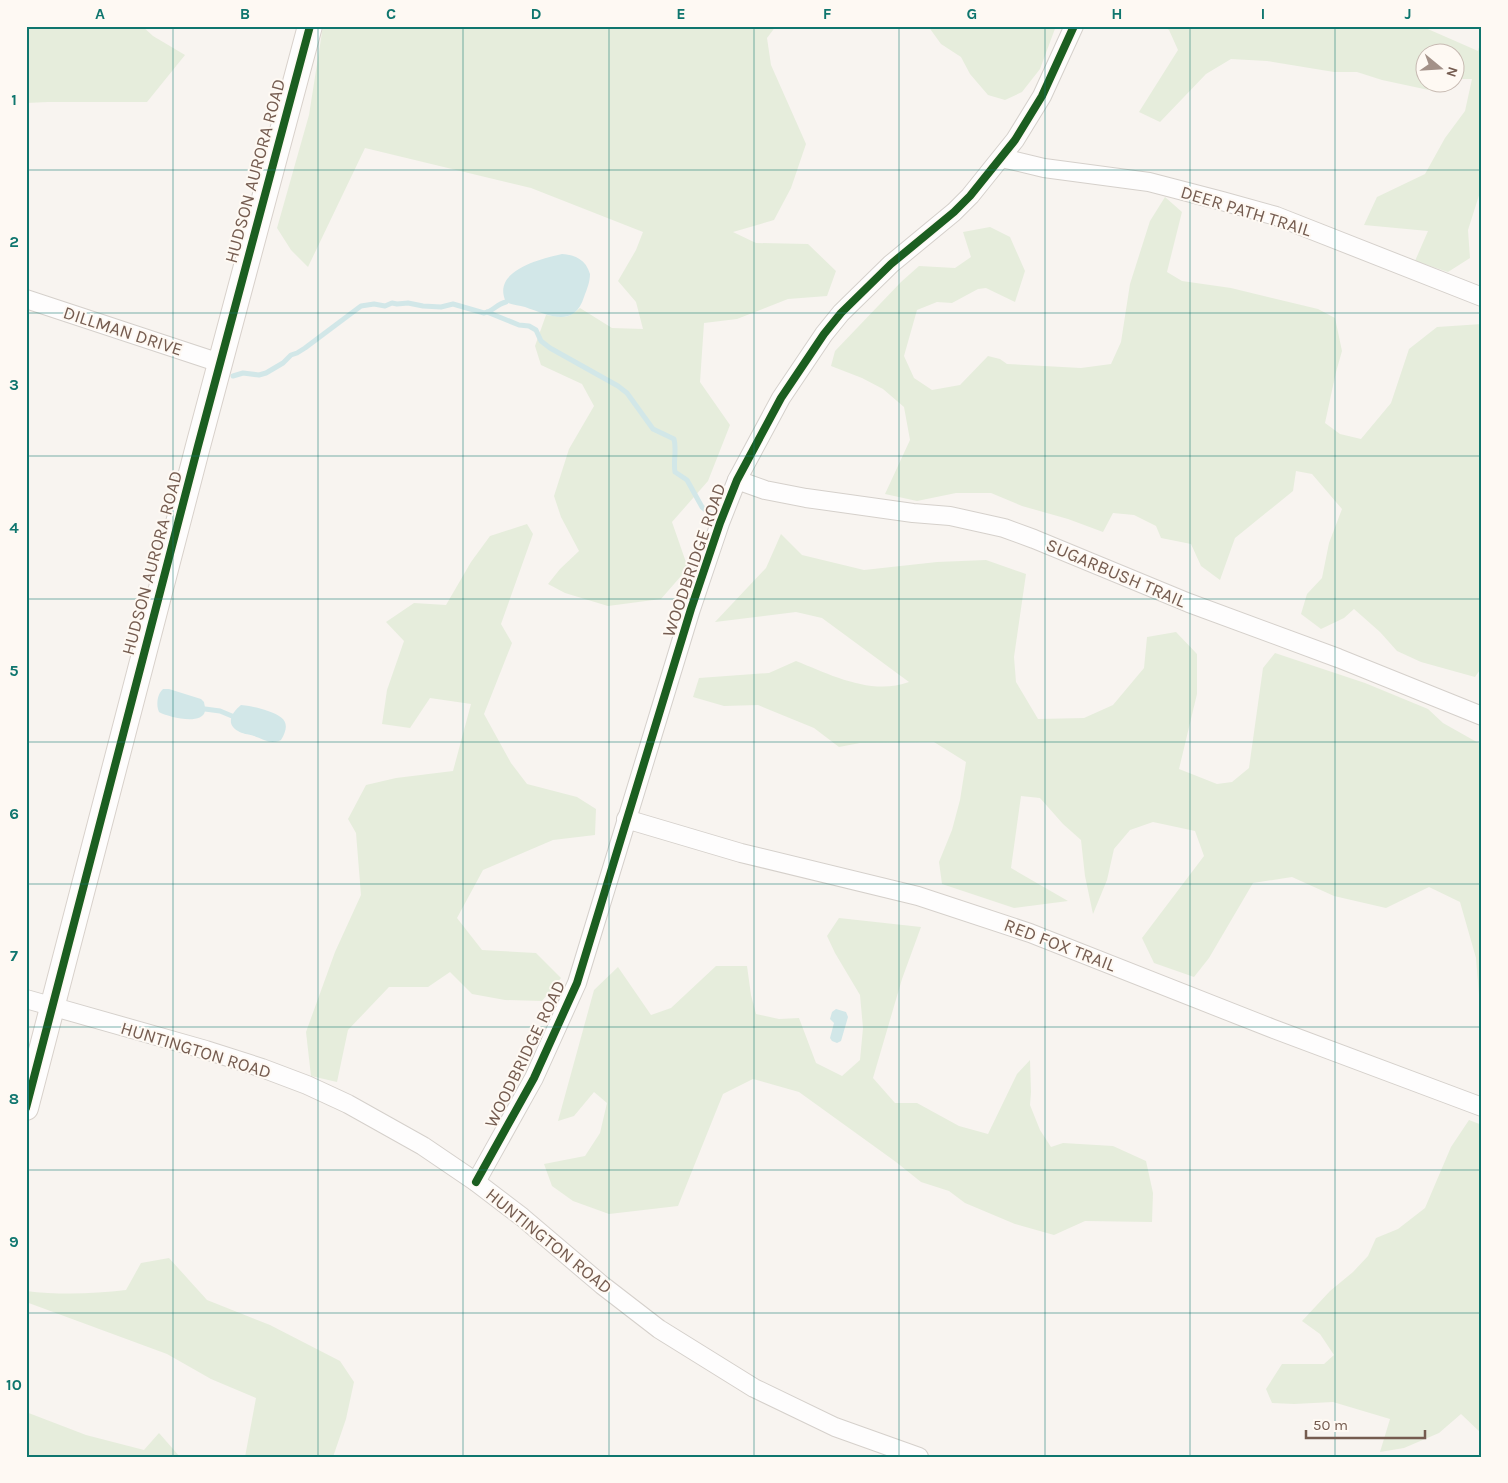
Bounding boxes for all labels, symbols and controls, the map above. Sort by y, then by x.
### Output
text: A [95,4,105,23]
text: B [240,4,250,23]
text: C [386,4,396,23]
text: D [531,4,542,23]
text: E [676,4,686,23]
text: F [823,4,832,23]
text: G [967,4,977,23]
text: H [1111,4,1123,23]
text: I [1261,4,1265,23]
text: J [1404,4,1412,23]
north arrow [1416,42,1466,92]
text: N [1442,64,1462,79]
street label: HUDSON AURORA ROAD [220,76,290,266]
text: 1 [11,90,17,109]
street label: DEER PATH TRAIL [1178,181,1315,241]
text: 2 [9,232,19,251]
street label: DILLMAN DRIVE [61,301,185,361]
text: 3 [9,375,19,394]
street label: HUDSON AURORA ROAD [117,468,187,658]
street label: WOODBRIDGE ROAD [657,480,731,640]
text: 4 [9,518,19,537]
street label: SUGARBUSH TRAIL [1043,534,1190,613]
text: 5 [9,661,19,680]
text: 6 [9,804,19,823]
street label: RED FOX TRAIL [1001,914,1119,977]
text: 7 [10,946,18,965]
street label: WOODBRIDGE ROAD [480,977,570,1131]
street label: HUNTINGTON ROAD [118,1017,274,1083]
text: 8 [9,1089,19,1108]
street label: HUNTINGTON ROAD [481,1183,617,1299]
text: 9 [9,1232,19,1251]
text: 10 [6,1375,22,1394]
scale bar [1306,1408,1424,1440]
text: 50 m [1313,1416,1348,1434]

